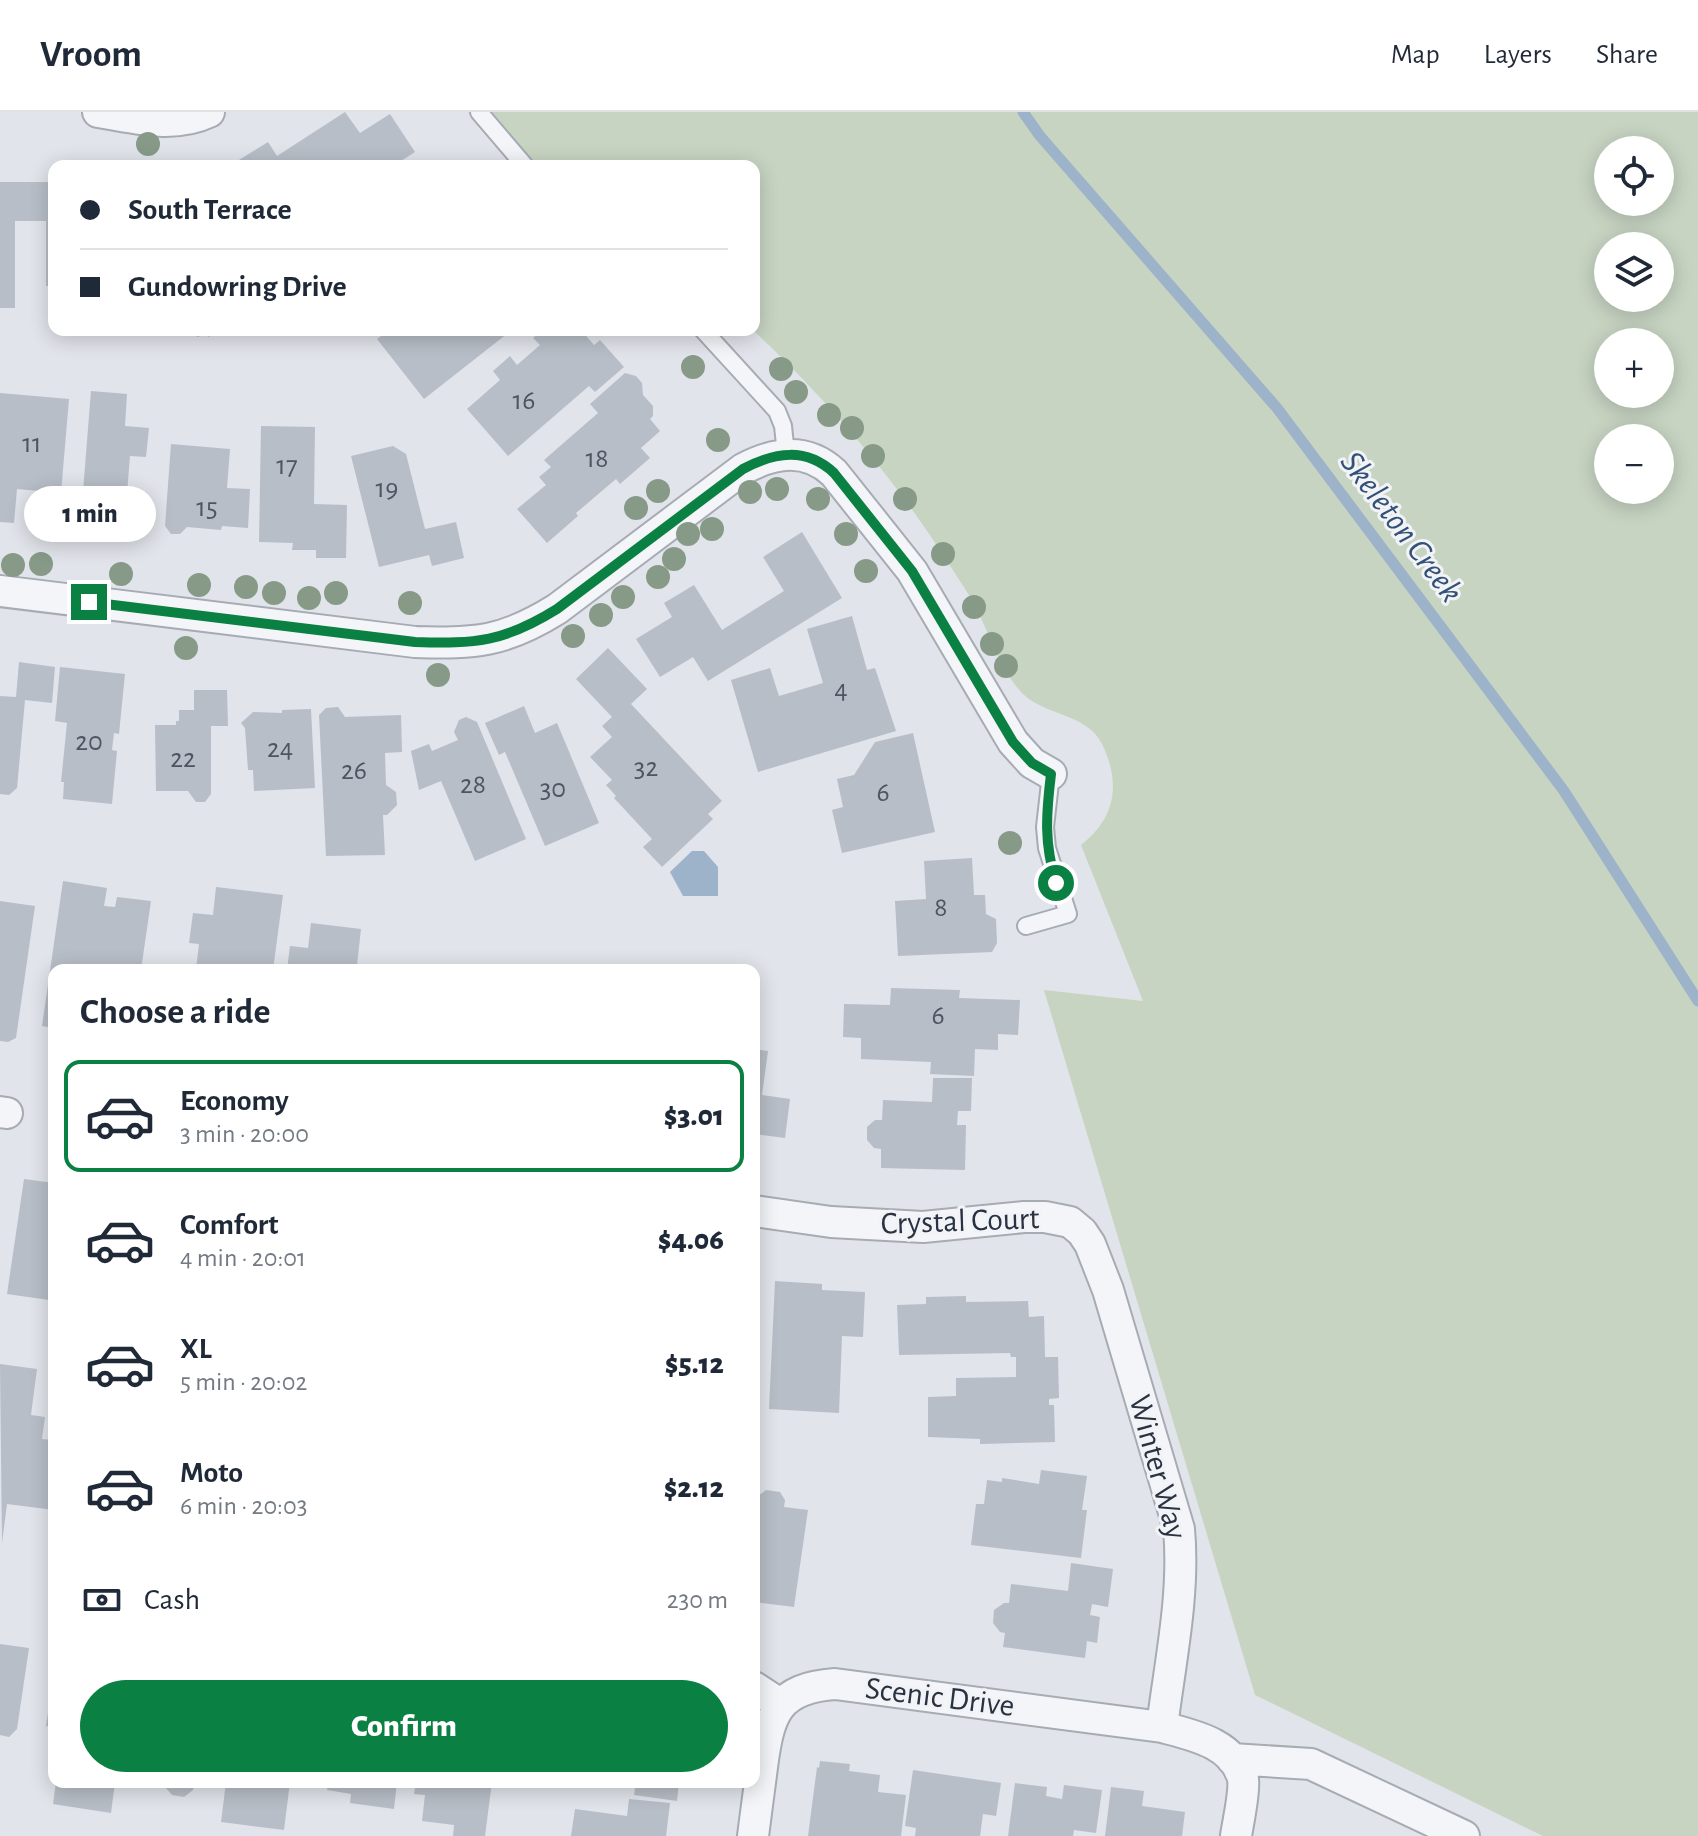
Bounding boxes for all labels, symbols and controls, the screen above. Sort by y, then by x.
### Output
text: Vroom [40,36,142,74]
text: Map [1391,41,1440,69]
text: Layers [1484,41,1552,69]
text: Share [1596,41,1658,69]
map controls [1594,136,1674,504]
button: locate [1594,136,1674,216]
text: South Terrace [128,195,292,225]
button: layers [1594,232,1674,312]
text: Gundowring Drive [128,272,347,302]
button: + [1594,328,1674,408]
house number: 16 [513,387,535,415]
button: − [1594,424,1674,504]
house number: 11 [22,430,42,458]
house number: 18 [586,445,608,473]
water label: Skeleton Creek [1334,445,1468,609]
house number: 17 [276,452,298,480]
house number: 19 [376,475,398,503]
callout: 1 min [23,486,155,542]
house number: 15 [196,494,218,522]
text: 1 min [62,501,118,527]
route end [71,584,107,620]
house number: 4 [834,676,848,704]
house number: 20 [75,728,103,756]
house number: 24 [267,735,293,763]
house number: 22 [170,745,196,773]
house number: 32 [634,754,658,782]
house number: 26 [341,757,367,785]
house number: 28 [460,771,486,799]
house number: 30 [540,775,566,803]
house number: 6 [876,779,890,807]
route start [1038,865,1074,901]
house number: 8 [934,894,948,922]
text: Choose a ride [80,994,270,1030]
house number: 6 [931,1002,945,1030]
icon: car [84,1080,156,1152]
text: Economy [180,1086,289,1116]
text: $3.01 [664,1101,724,1131]
text: 3 min · 20:00 [180,1121,309,1147]
street label: Crystal Court [880,1202,1040,1240]
icon: car [84,1204,156,1276]
text: Comfort [180,1210,279,1240]
text: $4.06 [658,1225,724,1255]
text: 4 min · 20:01 [180,1245,306,1271]
icon: car [84,1328,156,1400]
text: XL [180,1334,212,1364]
text: $5.12 [665,1349,724,1379]
text: 5 min · 20:02 [180,1369,307,1395]
street label: Winter Way [1123,1391,1193,1543]
icon: car [84,1452,156,1524]
text: Moto [180,1458,243,1488]
text: $2.12 [664,1473,724,1503]
text: 6 min · 20:03 [180,1493,308,1519]
icon: cash [80,1578,124,1622]
text: Cash [144,1585,200,1615]
text: 230 m [667,1587,728,1613]
street label: Scenic Drive [864,1672,1016,1722]
button: Confirm [80,1680,728,1772]

